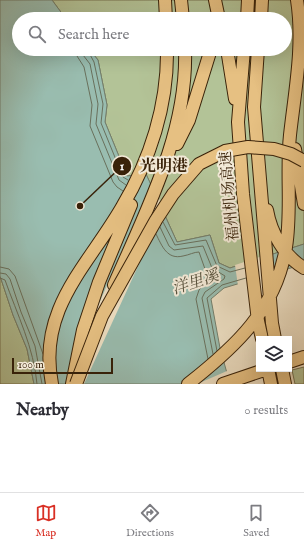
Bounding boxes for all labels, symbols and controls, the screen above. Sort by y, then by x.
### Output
search box [12,12,292,56]
icon: search [26,23,48,45]
text: Search here [58,25,129,44]
street label: 福州机场高速 [216,150,243,242]
callout: 光明港 [112,152,196,180]
text: 光明港 [140,157,188,177]
text: 1 [120,159,125,174]
water label: 洋里溪 [170,265,223,300]
map controls [256,336,292,372]
button: layers [256,336,292,372]
scale bar [12,356,113,375]
text: 100 m [18,358,44,372]
text: Nearby [16,400,69,421]
text: 0 results [244,402,288,419]
tab: Map [35,502,57,540]
tab: Directions [126,502,174,540]
tab: Saved [243,502,269,540]

